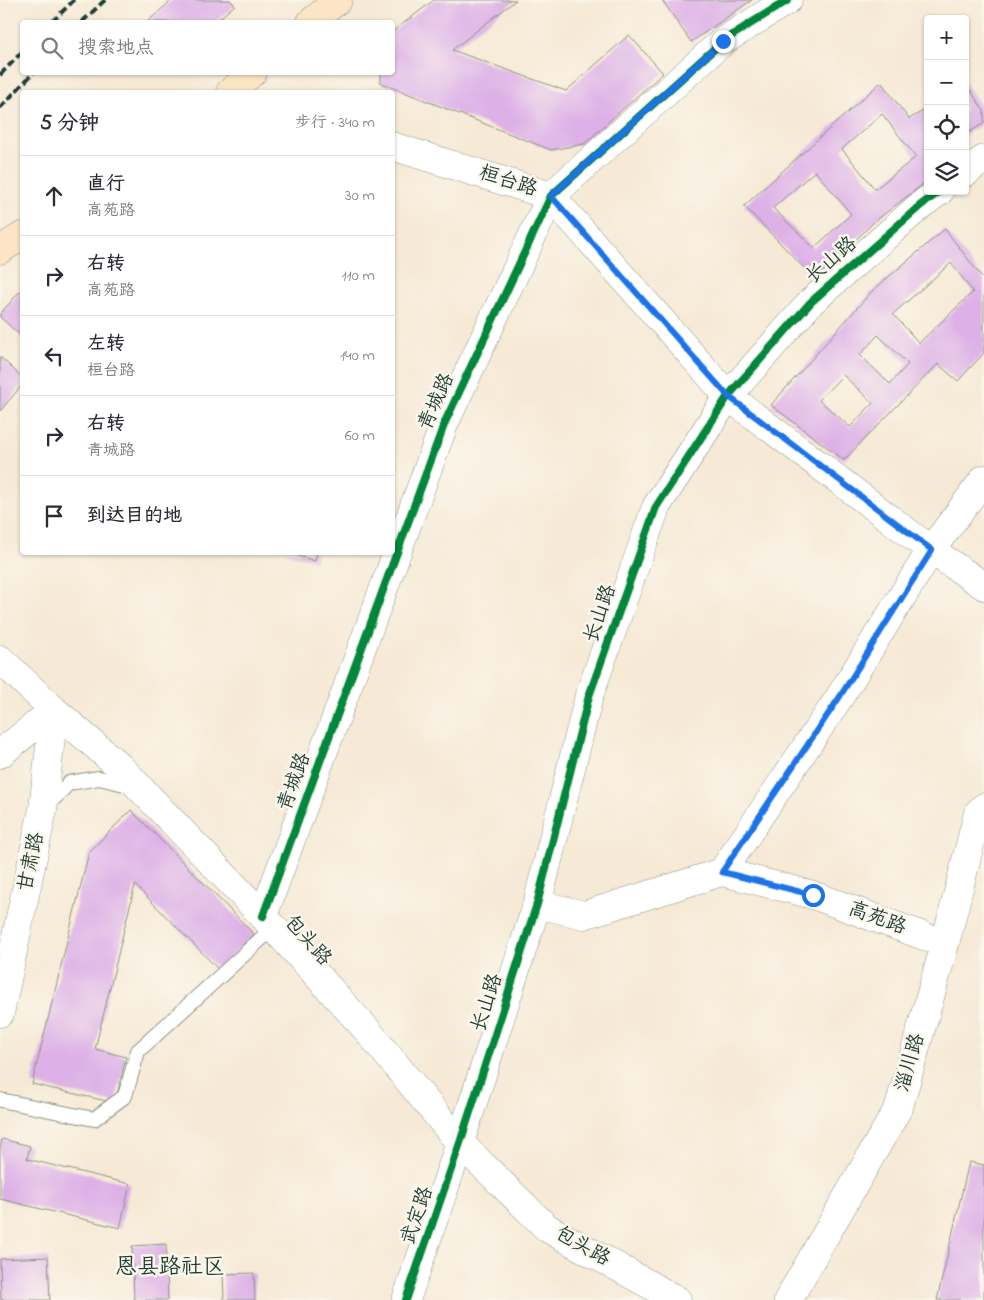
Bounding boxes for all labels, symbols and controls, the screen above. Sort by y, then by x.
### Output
map controls [924,15,969,195]
button: + [924,15,969,60]
search box [20,20,395,75]
route end [712,30,735,53]
icon: search [38,34,66,62]
text: 搜索地点 [78,35,154,62]
button: − [924,60,969,105]
button: locate [924,105,969,150]
text: 5 分钟 [40,109,99,139]
text: 步行 · 340 m [295,111,375,135]
button: layers [924,150,969,195]
street label: 桓台路 [475,159,542,205]
text: 直行 [87,171,125,198]
icon: ahead [40,182,68,210]
text: 30 m [345,184,375,208]
text: 高苑路 [87,199,135,223]
street label: 长山路 [800,230,865,292]
text: 右转 [87,251,125,278]
icon: right [40,262,68,290]
text: 110 m [341,264,375,288]
text: 高苑路 [87,279,135,303]
text: 左转 [87,331,125,358]
icon: left [40,342,68,370]
text: 140 m [340,344,375,368]
text: 桓台路 [87,359,135,383]
street label: 青城路 [412,368,463,435]
text: 右转 [87,411,125,438]
icon: right [40,422,68,450]
text: 60 m [345,424,375,448]
text: 青城路 [87,439,135,463]
icon: arrive [40,502,68,530]
text: 到达目的地 [87,503,182,530]
street label: 长山路 [578,580,625,647]
street label: 青城路 [271,748,319,815]
street label: 甘肃路 [12,829,53,894]
route start [802,884,825,907]
street label: 高苑路 [844,895,911,943]
street label: 包头路 [276,909,339,974]
street label: 长山路 [465,969,511,1036]
street label: 淄川路 [889,1029,933,1096]
street label: 武定路 [395,1182,442,1249]
street label: 包头路 [549,1220,616,1275]
district label: 恩县路社区 [115,1252,225,1284]

